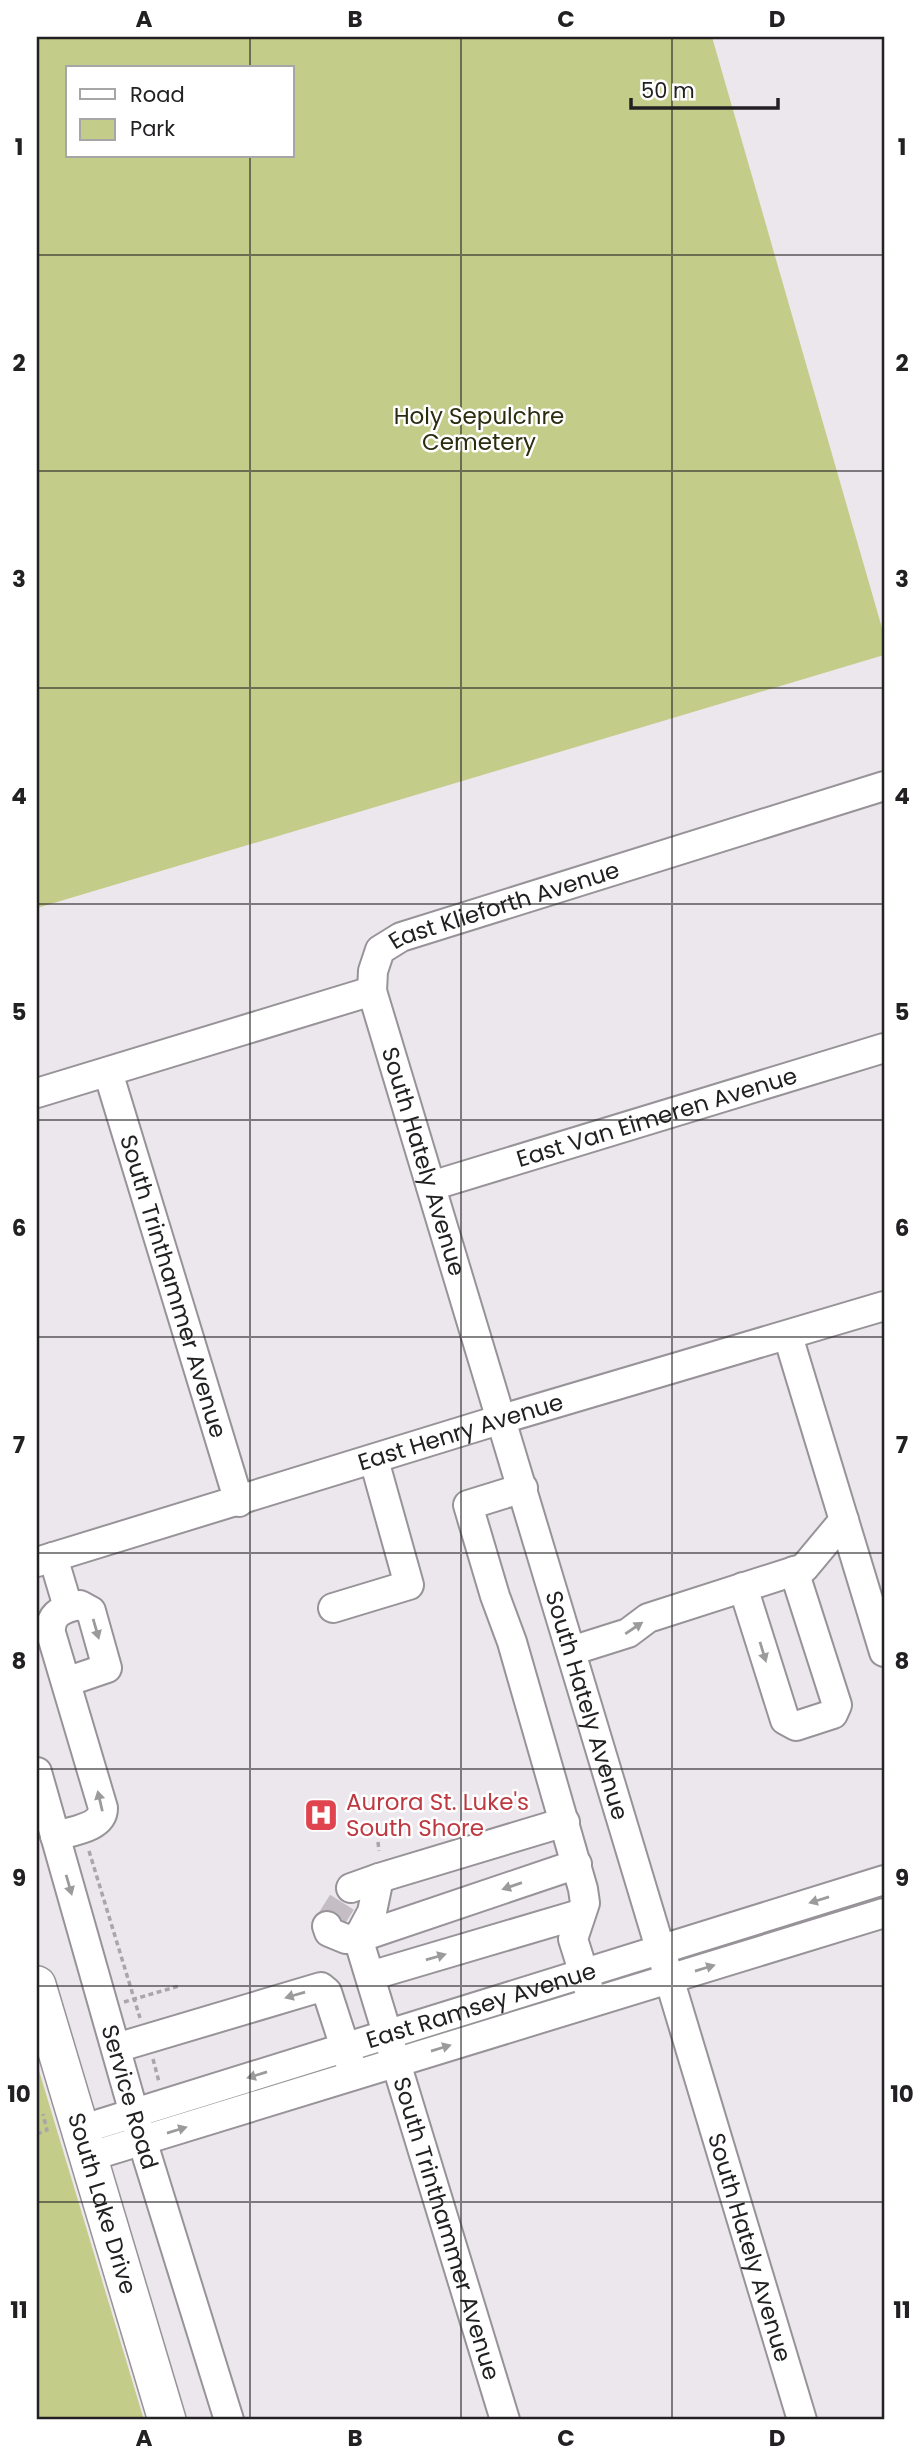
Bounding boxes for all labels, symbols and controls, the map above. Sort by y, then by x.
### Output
text: A [136,3,153,35]
text: B [347,3,363,35]
text: C [557,3,575,35]
text: D [769,3,785,35]
legend [66,66,294,158]
scale bar [631,66,778,110]
text: 50 m [641,76,695,105]
text: Road [130,80,185,109]
text: Park [130,114,175,143]
text: 1 [15,131,23,163]
text: 1 [898,131,906,163]
text: 2 [12,347,26,379]
text: 2 [895,347,909,379]
park label: Holy Sepulchre Cemetery [394,400,564,458]
text: 3 [12,563,26,595]
text: 3 [895,563,909,595]
text: 4 [11,780,27,812]
text: 4 [894,780,910,812]
street label: East Klieforth Avenue [382,854,623,957]
text: 5 [12,996,26,1028]
text: 5 [895,996,909,1028]
street label: South Hately Avenue [374,1043,473,1280]
street label: East Van Eimeren Avenue [513,1059,801,1175]
street label: South Trinthammer Avenue [112,1131,235,1442]
text: 6 [12,1212,26,1244]
text: 6 [895,1212,909,1244]
street label: East Henry Avenue [354,1386,567,1478]
text: 7 [13,1429,25,1461]
text: 7 [896,1429,908,1461]
street label: South Hately Avenue [538,1587,636,1824]
one-way arrow [92,1618,102,1639]
one-way arrow [624,1621,644,1634]
one-way arrow [759,1642,769,1663]
text: 8 [12,1645,26,1677]
text: 8 [895,1645,909,1677]
place label: Aurora St. Luke's South Shore [346,1786,529,1844]
one-way arrow [94,1790,105,1812]
hospital icon: Aurora St. Luke's South Shore [302,1796,340,1834]
text: 9 [12,1862,26,1894]
text: 9 [895,1862,909,1894]
one-way arrow [64,1874,75,1896]
one-way arrow [502,1881,523,1892]
one-way arrow [808,1895,829,1906]
one-way arrow [425,1951,446,1961]
street label: East Ramsey Avenue [362,1955,600,2056]
one-way arrow [695,1963,716,1973]
one-way arrow [285,1991,306,2001]
street label: Service Road [94,2021,166,2173]
one-way arrow [430,2043,451,2053]
one-way arrow [246,2071,267,2081]
street label: South Trinthammer Avenue [385,2073,508,2384]
text: 10 [7,2078,31,2110]
text: 10 [890,2078,914,2110]
street label: South Lake Drive [60,2109,144,2298]
one-way arrow [166,2125,187,2135]
street label: South Hately Avenue [700,2129,799,2366]
text: 11 [10,2294,28,2326]
text: 11 [893,2294,911,2326]
text: A [136,2422,153,2454]
text: B [347,2422,363,2454]
text: C [557,2422,575,2454]
text: D [769,2422,785,2454]

